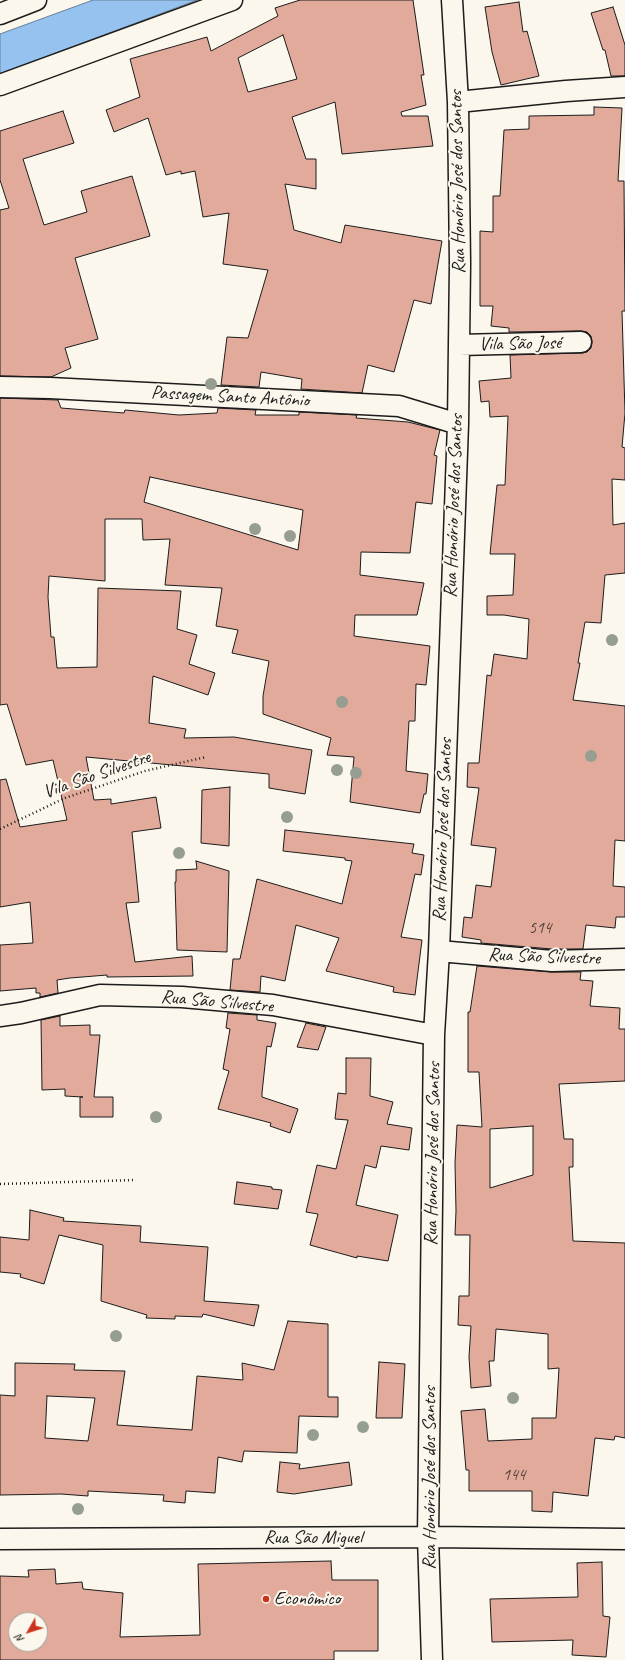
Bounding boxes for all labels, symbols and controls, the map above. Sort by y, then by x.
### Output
street label: Rua Honório José dos Santos [445,90,471,274]
street label: Vila São José [479,332,561,356]
street label: Passagem Santo Antônio [150,381,310,413]
street label: Rua Honório José dos Santos [439,414,469,598]
street label: Rua Honório José dos Santos [428,738,458,922]
street label: Vila São Silvestre [40,746,154,804]
house number: 514 [529,919,551,939]
street label: Rua São Silvestre [487,944,601,970]
street label: Rua São Silvestre [160,986,274,1018]
street label: Rua Honório José dos Santos [420,1062,446,1246]
street label: Rua Honório José dos Santos [419,1386,441,1570]
house number: 144 [503,1466,525,1486]
street label: Rua São Miguel [264,1527,362,1549]
place label: Econômico [274,1588,340,1610]
marker: Econômico [261,1594,271,1604]
north arrow [8,1612,48,1652]
text: N [12,1632,27,1646]

